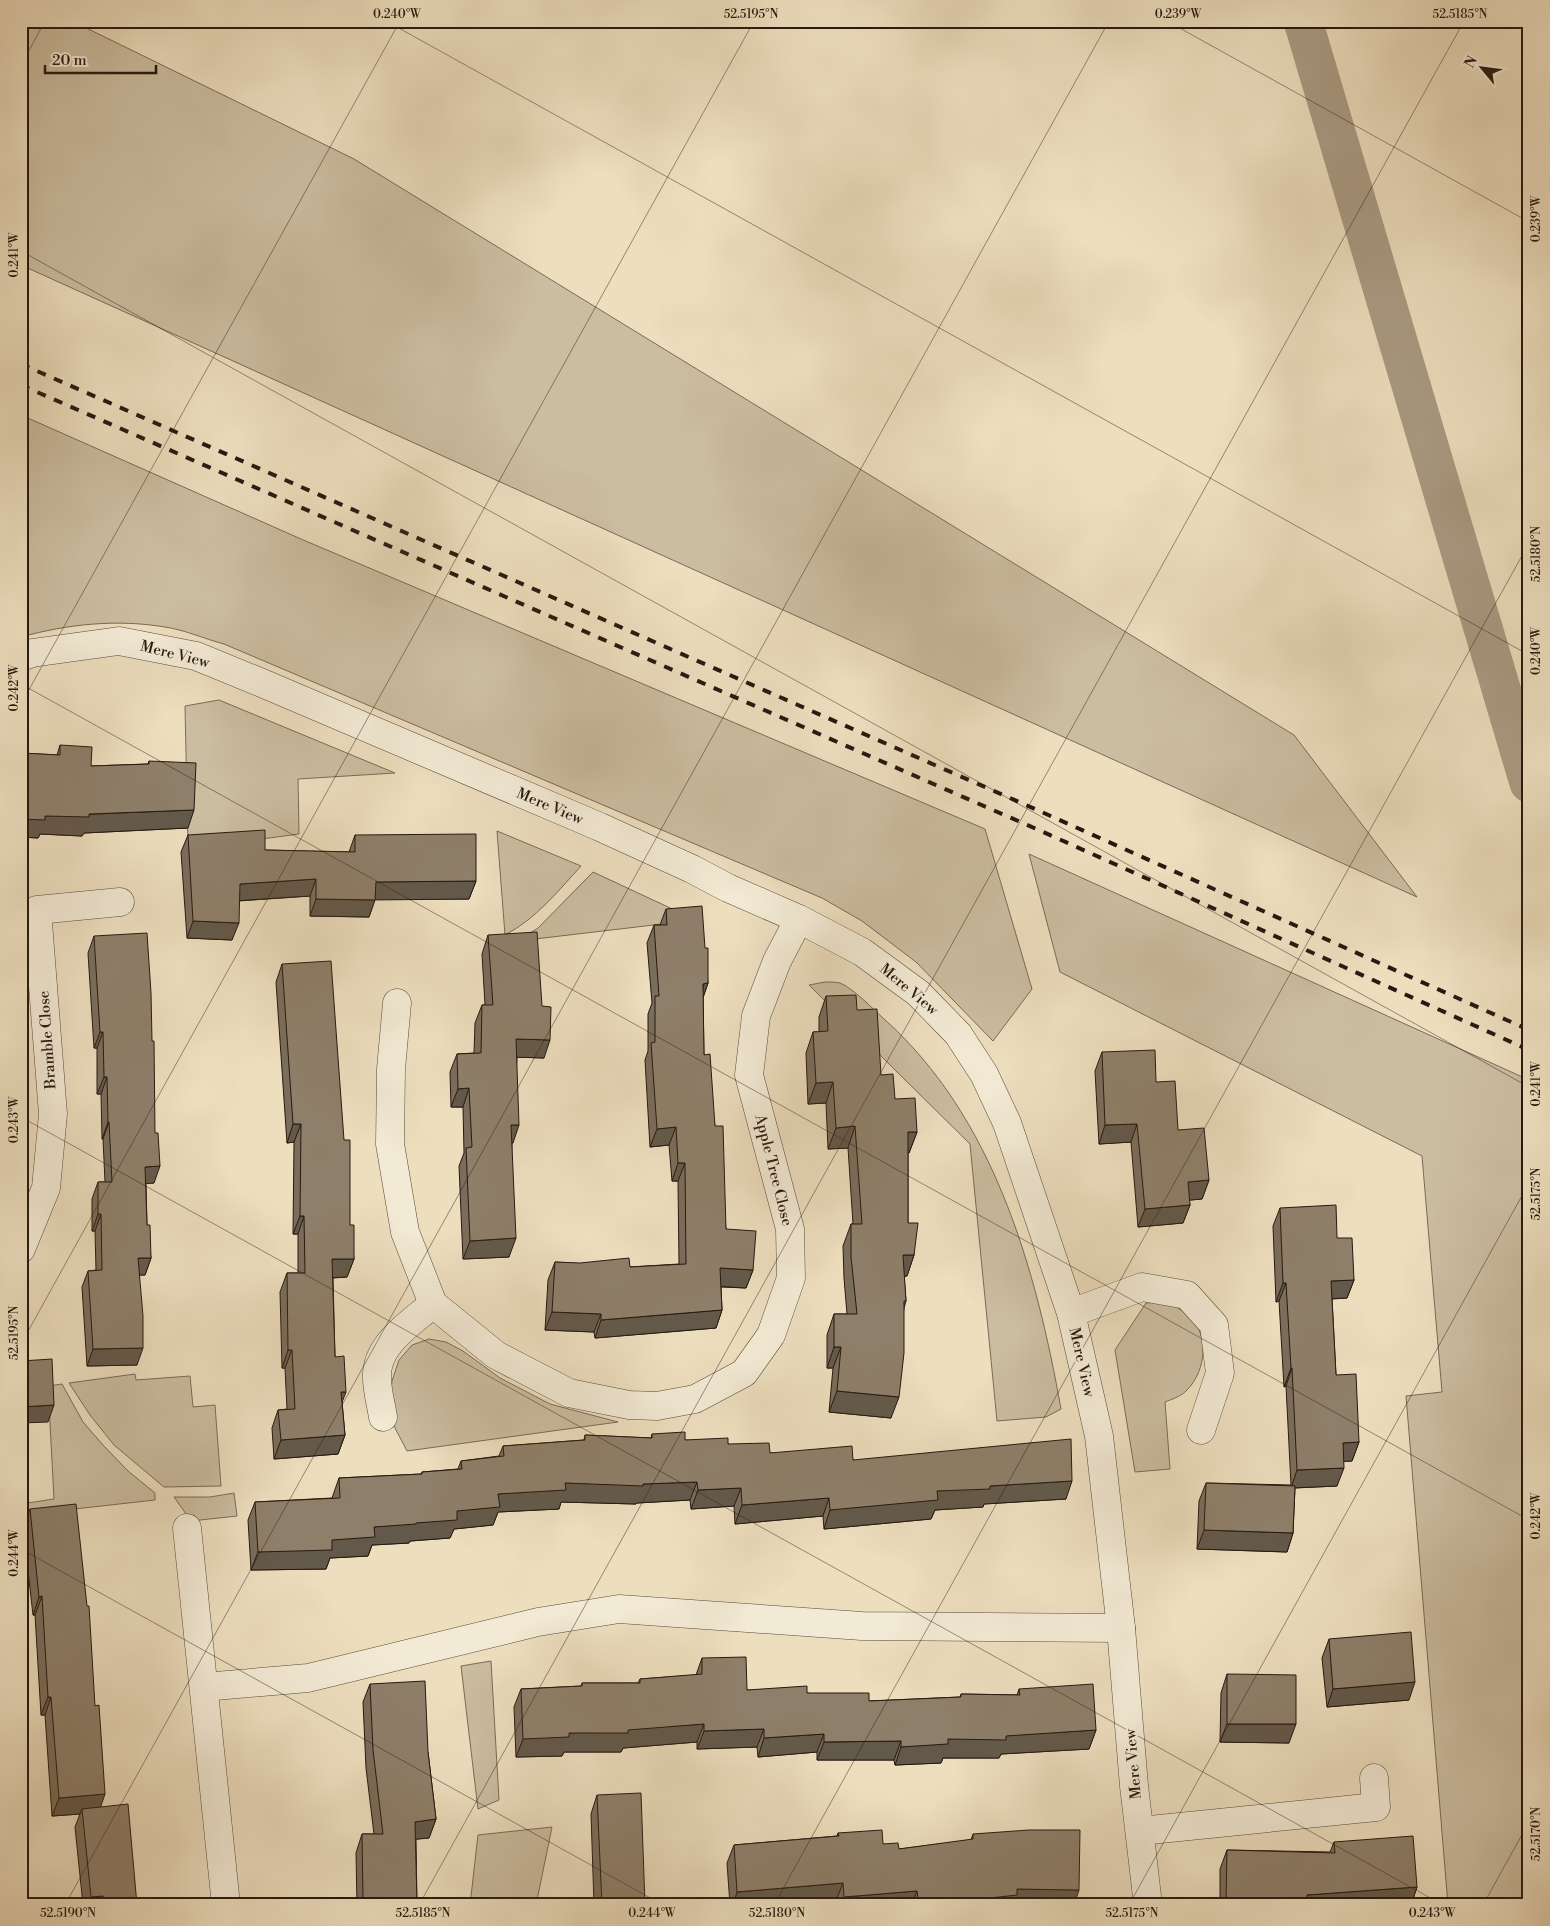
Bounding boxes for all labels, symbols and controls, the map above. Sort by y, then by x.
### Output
text: 0.240°W [373,7,422,22]
text: 52.5195°N [724,7,778,22]
text: 0.239°W [1155,7,1202,22]
text: 52.5185°N [1433,7,1488,22]
scale bar [45,42,156,74]
north arrow [1458,42,1508,92]
text: 20 m [52,51,87,70]
text: N [1461,53,1482,71]
text: 0.239°W [1529,195,1544,242]
text: 0.241°W [7,231,22,278]
text: 52.5180°N [1529,526,1544,582]
text: 0.240°W [1529,626,1544,675]
street label: Mere View [138,637,212,672]
text: 0.242°W [7,663,22,711]
street label: Mere View [514,784,587,829]
street label: Mere View [876,959,942,1020]
street label: Bramble Close [35,990,60,1091]
text: 0.241°W [1529,1060,1544,1107]
text: 0.243°W [7,1096,22,1143]
street label: Apple Tree Close [750,1111,797,1228]
text: 52.5175°N [1529,1167,1544,1221]
text: 52.5195°N [7,1306,22,1360]
street label: Mere View [1064,1326,1099,1399]
text: 0.242°W [1529,1491,1544,1539]
text: 0.244°W [7,1528,22,1577]
street label: Mere View [1121,1727,1146,1800]
text: 52.5170°N [1529,1807,1544,1861]
text: 52.5190°N [40,1906,96,1921]
text: 52.5185°N [396,1906,451,1921]
text: 0.244°W [628,1906,677,1921]
text: 52.5180°N [749,1906,805,1921]
text: 52.5175°N [1105,1906,1159,1921]
text: 0.243°W [1409,1906,1456,1921]

